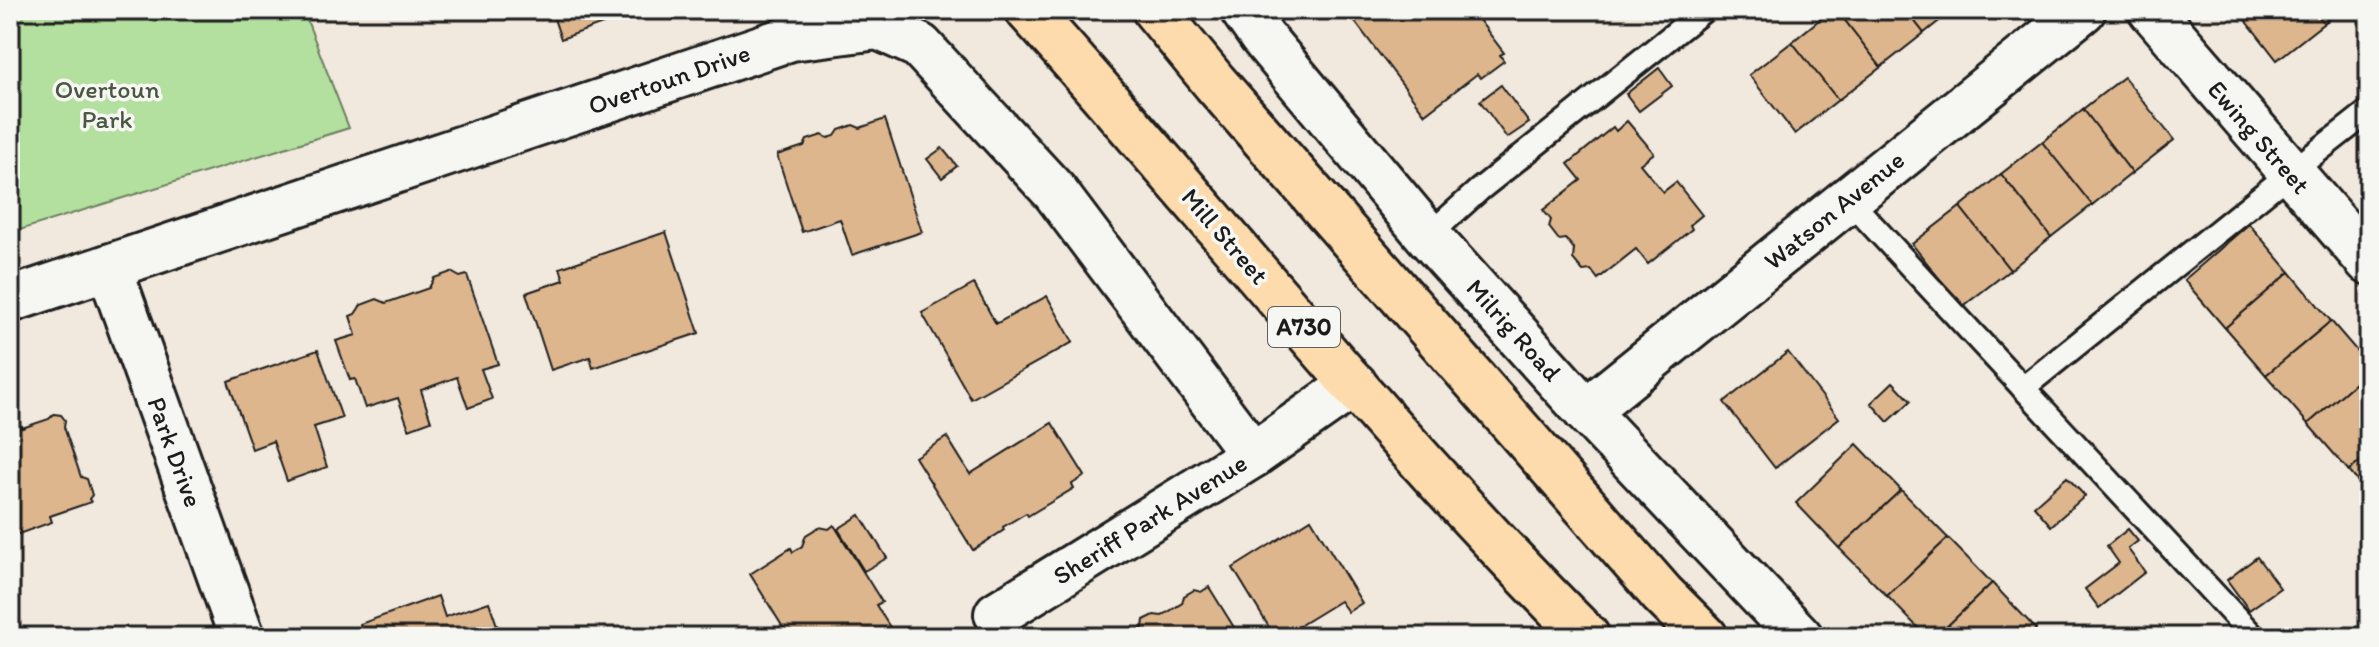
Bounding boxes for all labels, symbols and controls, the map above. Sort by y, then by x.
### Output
street label: Overtoun Drive [584,36,754,122]
park label: Overtoun Park [54,73,160,135]
street label: Ewing Street [2201,74,2317,201]
street label: Watson Avenue [1757,144,1911,276]
street label: Mill Street [1175,181,1276,291]
street label: Milrig Road [1460,272,1569,388]
road number: A730 [1268,307,1340,347]
street label: Park Drive [140,392,210,512]
street label: Sheriff Park Avenue [1047,446,1253,592]

